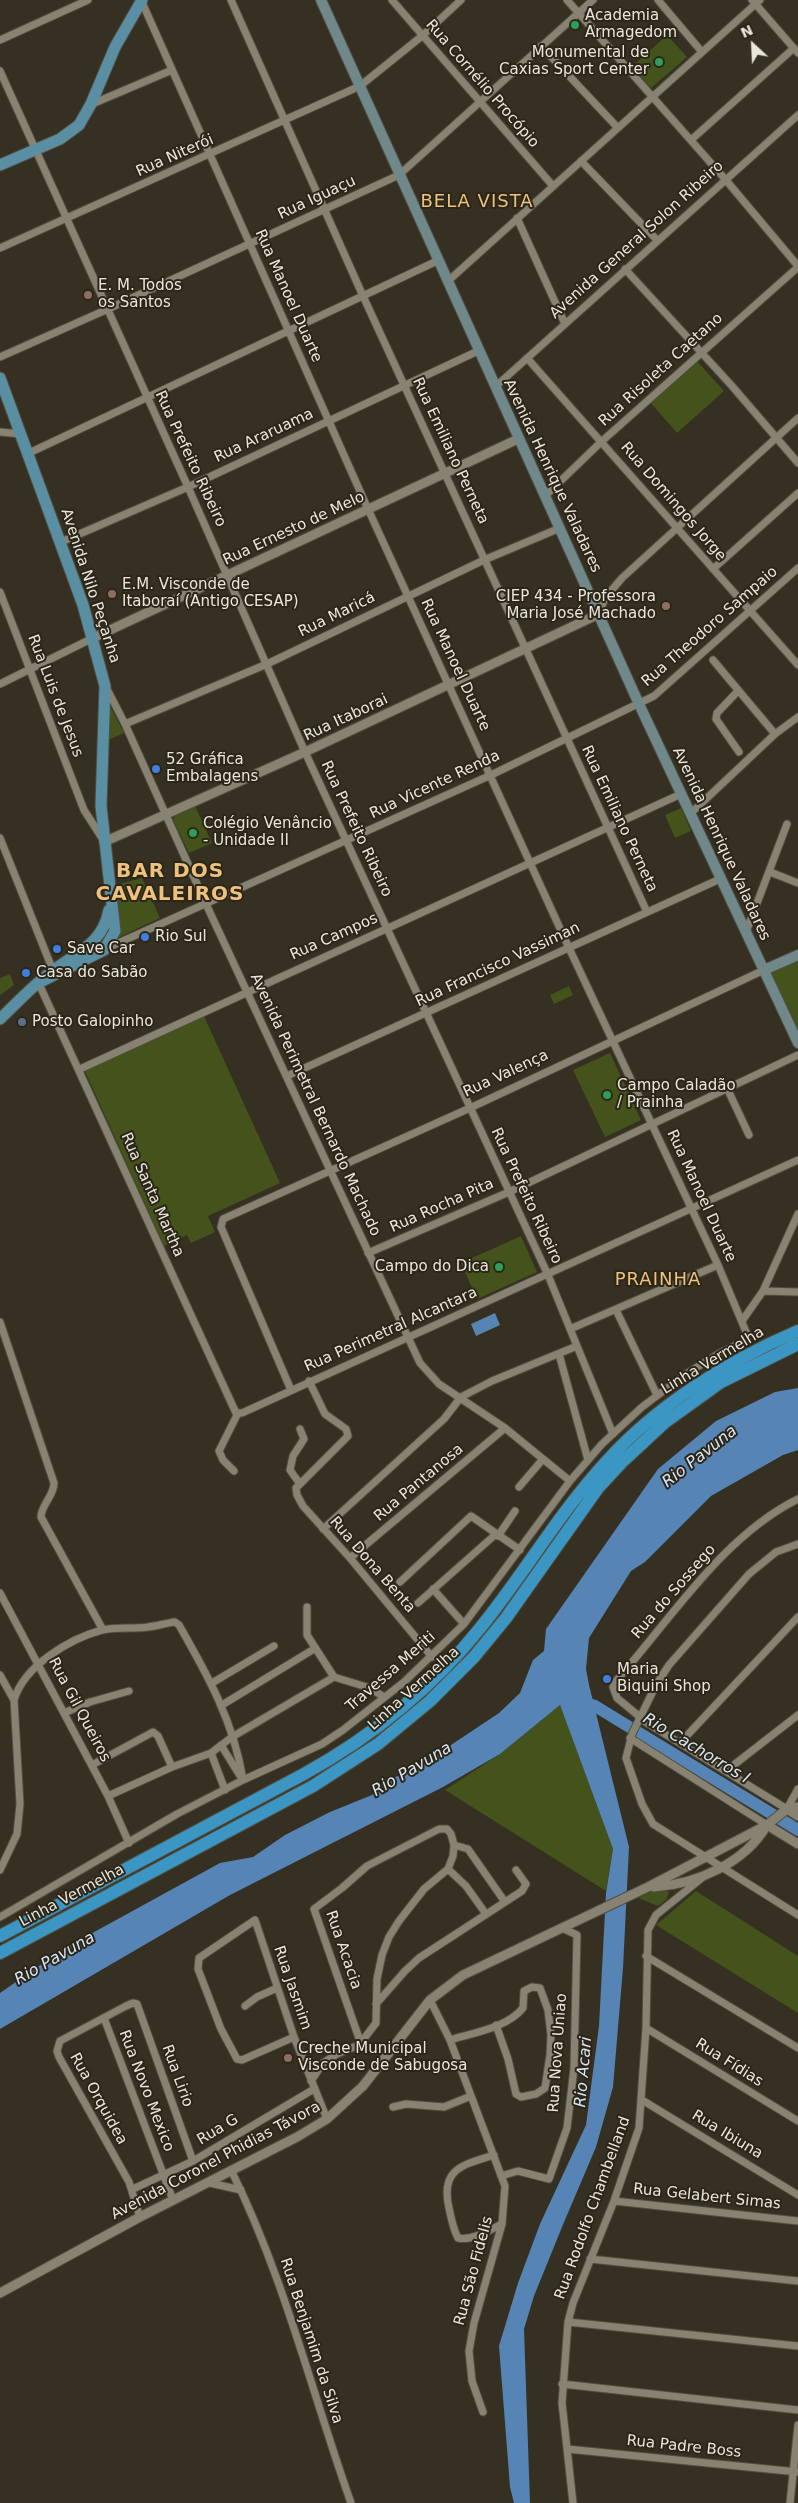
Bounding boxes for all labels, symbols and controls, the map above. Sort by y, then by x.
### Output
place label: Academia Armagedom [585,7,677,42]
street label: Rua Cornélio Procópio [421,16,543,152]
marker: Academia Armagedom [569,19,581,31]
north arrow [728,20,778,70]
text: N [738,22,755,41]
place label: Monumental de Caxias Sport Center [499,44,649,79]
marker: Monumental de Caxias Sport Center [653,56,665,68]
street label: Rua Niterói [133,131,217,181]
street label: Avenida General Solon Ribeiro [546,157,728,323]
street label: Rua Iguaçu [275,172,359,224]
district label: BELA VISTA [419,191,535,213]
street label: Rua Manoel Duarte [251,227,325,365]
place label: E. M. Todos os Santos [98,277,182,312]
marker: E. M. Todos os Santos [82,289,94,301]
street label: Rua Risoleta Caetano [595,310,727,430]
street label: Rua Emiliano Perneta [408,375,492,527]
street label: Avenida Henrique Valadares [499,376,605,576]
street label: Rua Prefeito Ribeiro [151,388,229,530]
street label: Rua Araruama [211,405,317,467]
street label: Rua Domingos Jorge [616,439,730,565]
street label: Rua Ernesto de Melo [220,488,368,570]
street label: Avenida Nilo Peçanha [56,506,124,666]
street label: Rua Theodoro Sampaio [638,563,782,691]
place label: E.M. Visconde de Itaboraí (Antigo CESAP) [122,576,299,611]
marker: E.M. Visconde de Itaboraí (Antigo CESAP) [106,588,118,600]
place label: CIEP 434 - Professora Maria José Machado [496,588,656,623]
street label: Rua Maricá [296,589,378,641]
street label: Rua Manoel Duarte [416,596,494,734]
marker: CIEP 434 - Professora Maria José Machado [660,600,672,612]
street label: Rua Luis de Jesus [23,632,87,760]
street label: Rua Itaborai [301,691,391,745]
street label: Rua Emiliano Perneta [577,743,661,895]
street label: Avenida Henrique Valadares [668,744,774,944]
street label: Rua Vicente Renda [367,747,503,823]
place label: 52 Gráfica Embalagens [166,751,258,786]
street label: Rua Prefeito Ribeiro [317,758,395,900]
marker: 52 Gráfica Embalagens [150,763,162,775]
place label: Colégio Venâncio - Unidade II [203,815,332,850]
marker: Colégio Venâncio - Unidade II [187,827,199,839]
district label: BAR DOS CAVALEIROS [94,860,246,907]
street label: Rua Campos [287,910,381,964]
street label: Rua Francisco Vassiman [413,919,583,1011]
place label: Rio Sul [155,928,207,946]
marker: Rio Sul [139,931,151,943]
place label: Save Car [67,940,134,958]
marker: Save Car [51,943,63,955]
place label: Casa do Sabão [36,964,148,982]
marker: Casa do Sabão [20,967,32,979]
street label: Avenida Perimetral Bernardo Machado [246,971,384,1239]
place label: Posto Galopinho [32,1013,153,1031]
marker: Posto Galopinho [16,1016,28,1028]
street label: Rua Valença [461,1046,551,1102]
place label: Campo Caladão / Prainha [617,1077,736,1112]
marker: Campo Caladão / Prainha [601,1089,613,1101]
street label: Rua Prefeito Ribeiro [487,1125,565,1267]
street label: Rua Manoel Duarte [662,1127,740,1265]
street label: Rua Santa Martha [116,1130,188,1260]
street label: Rua Rocha Pita [387,1175,497,1237]
place label: Campo do Dica [375,1258,489,1276]
marker: Campo do Dica [493,1261,505,1273]
district label: PRAINHA [614,1269,702,1291]
street label: Rua Perimetral Alcantara [302,1284,480,1376]
street label: Linha Vermelha [658,1323,768,1399]
water label: Rio Pavuna [659,1422,741,1492]
street label: Rua Pantanosa [371,1440,467,1526]
street label: Rua Dona Benta [325,1513,419,1617]
street label: Rua do Sossego [628,1541,720,1643]
street label: Travessa Meriti [343,1628,439,1716]
street label: Linha Vermelha [365,1643,463,1735]
street label: Rua Gil Queiros [44,1655,114,1765]
place label: Maria Biquini Shop [617,1661,711,1696]
marker: Maria Biquini Shop [601,1673,613,1685]
water label: Rio Cachorros I [639,1710,753,1788]
water label: Rio Pavuna [369,1739,455,1801]
street label: Linha Vermelha [16,1861,128,1931]
street label: Rua Acacia [321,1908,365,1992]
water label: Rio Pavuna [11,1928,99,1990]
street label: Rua Jasmim [269,1943,315,2033]
street label: Rua Nova Uniao [545,1993,571,2113]
street label: Rua Novo Mexico [115,2028,177,2154]
street label: Rua Fídias [692,2035,766,2091]
water label: Rio Acari [571,2036,597,2108]
place label: Creche Municipal Visconde de Sabugosa [298,2040,467,2075]
street label: Rua Lirio [157,2042,197,2110]
street label: Rua Orquidea [65,2050,131,2148]
marker: Creche Municipal Visconde de Sabugosa [282,2052,294,2064]
street label: Avenida Coronel Phidias Távora [108,2098,324,2224]
street label: Rua Ibiuna [688,2107,766,2163]
street label: Rua G [194,2111,242,2149]
street label: Rua Rodolfo Chambelland [551,2114,635,2302]
street label: Rua Gelabert Simas [632,2180,782,2214]
street label: Rua São Fidelis [451,2214,497,2328]
street label: Rua Benjamim da Silva [276,2256,346,2426]
street label: Rua Padre Boss [626,2432,742,2462]

